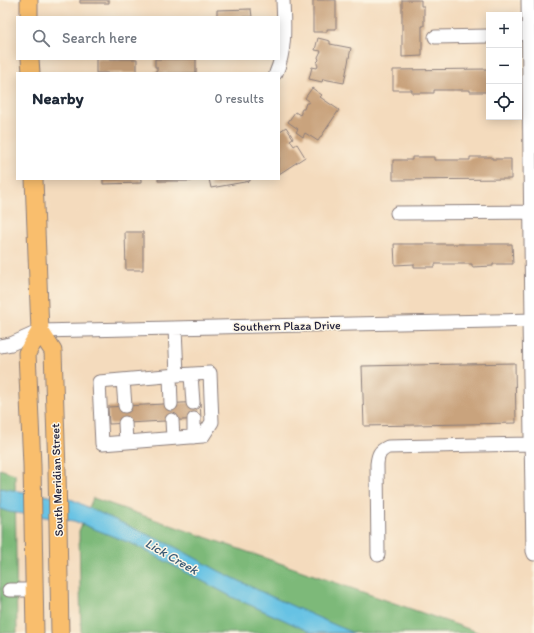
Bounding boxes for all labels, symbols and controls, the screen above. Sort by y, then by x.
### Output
map controls [486,12,522,120]
button: + [486,12,522,48]
search box [16,16,280,60]
icon: search [30,27,52,49]
text: Search here [62,29,137,47]
button: − [486,48,522,84]
button: locate [486,84,522,120]
text: Nearby [32,88,84,108]
text: 0 results [214,91,264,106]
street label: Southern Plaza Drive [233,318,341,334]
street label: South Meridian Street [48,423,66,537]
water label: Lick Creek [143,535,202,578]

